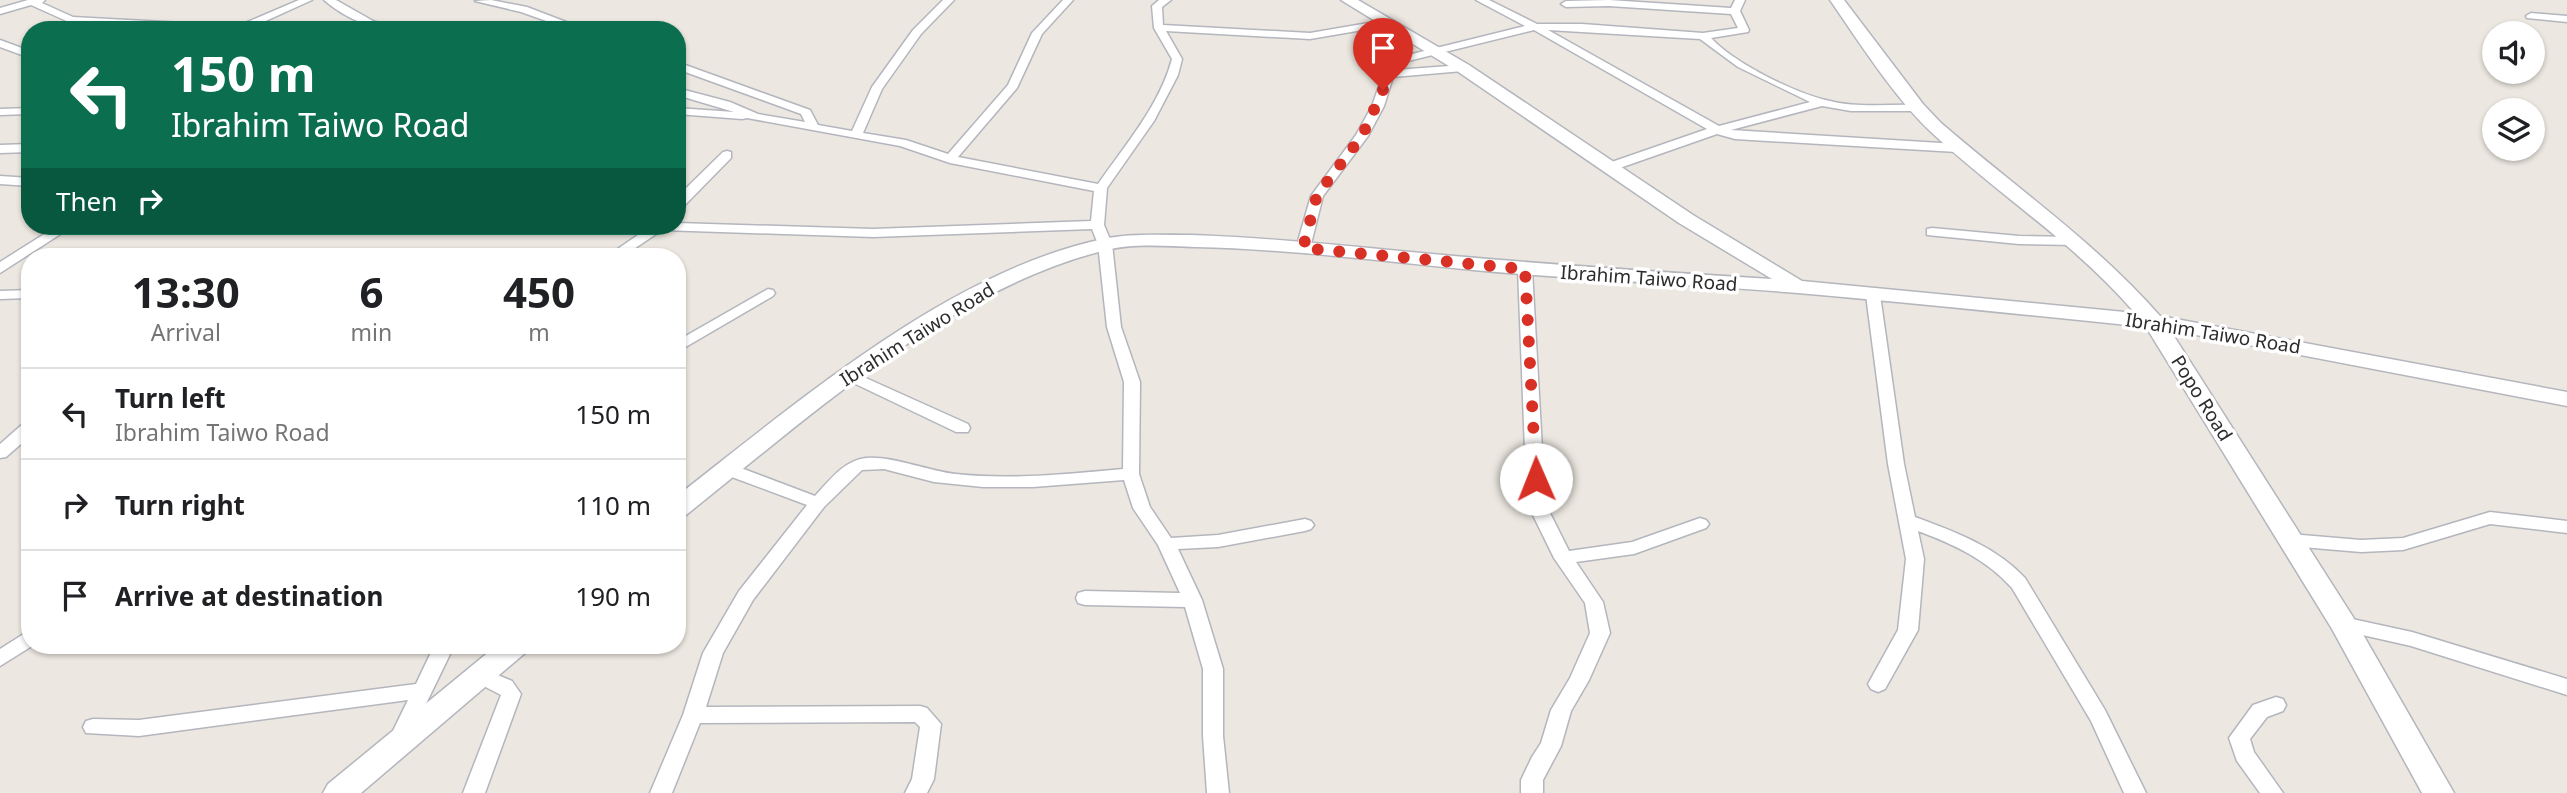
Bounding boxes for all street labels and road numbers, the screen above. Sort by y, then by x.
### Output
street label: Ibrahim Taiwo Road [1560,259,1738,297]
street label: Ibrahim Taiwo Road [835,276,999,392]
street label: Ibrahim Taiwo Road [2123,306,2303,360]
street label: Popo Road [2165,350,2239,446]

